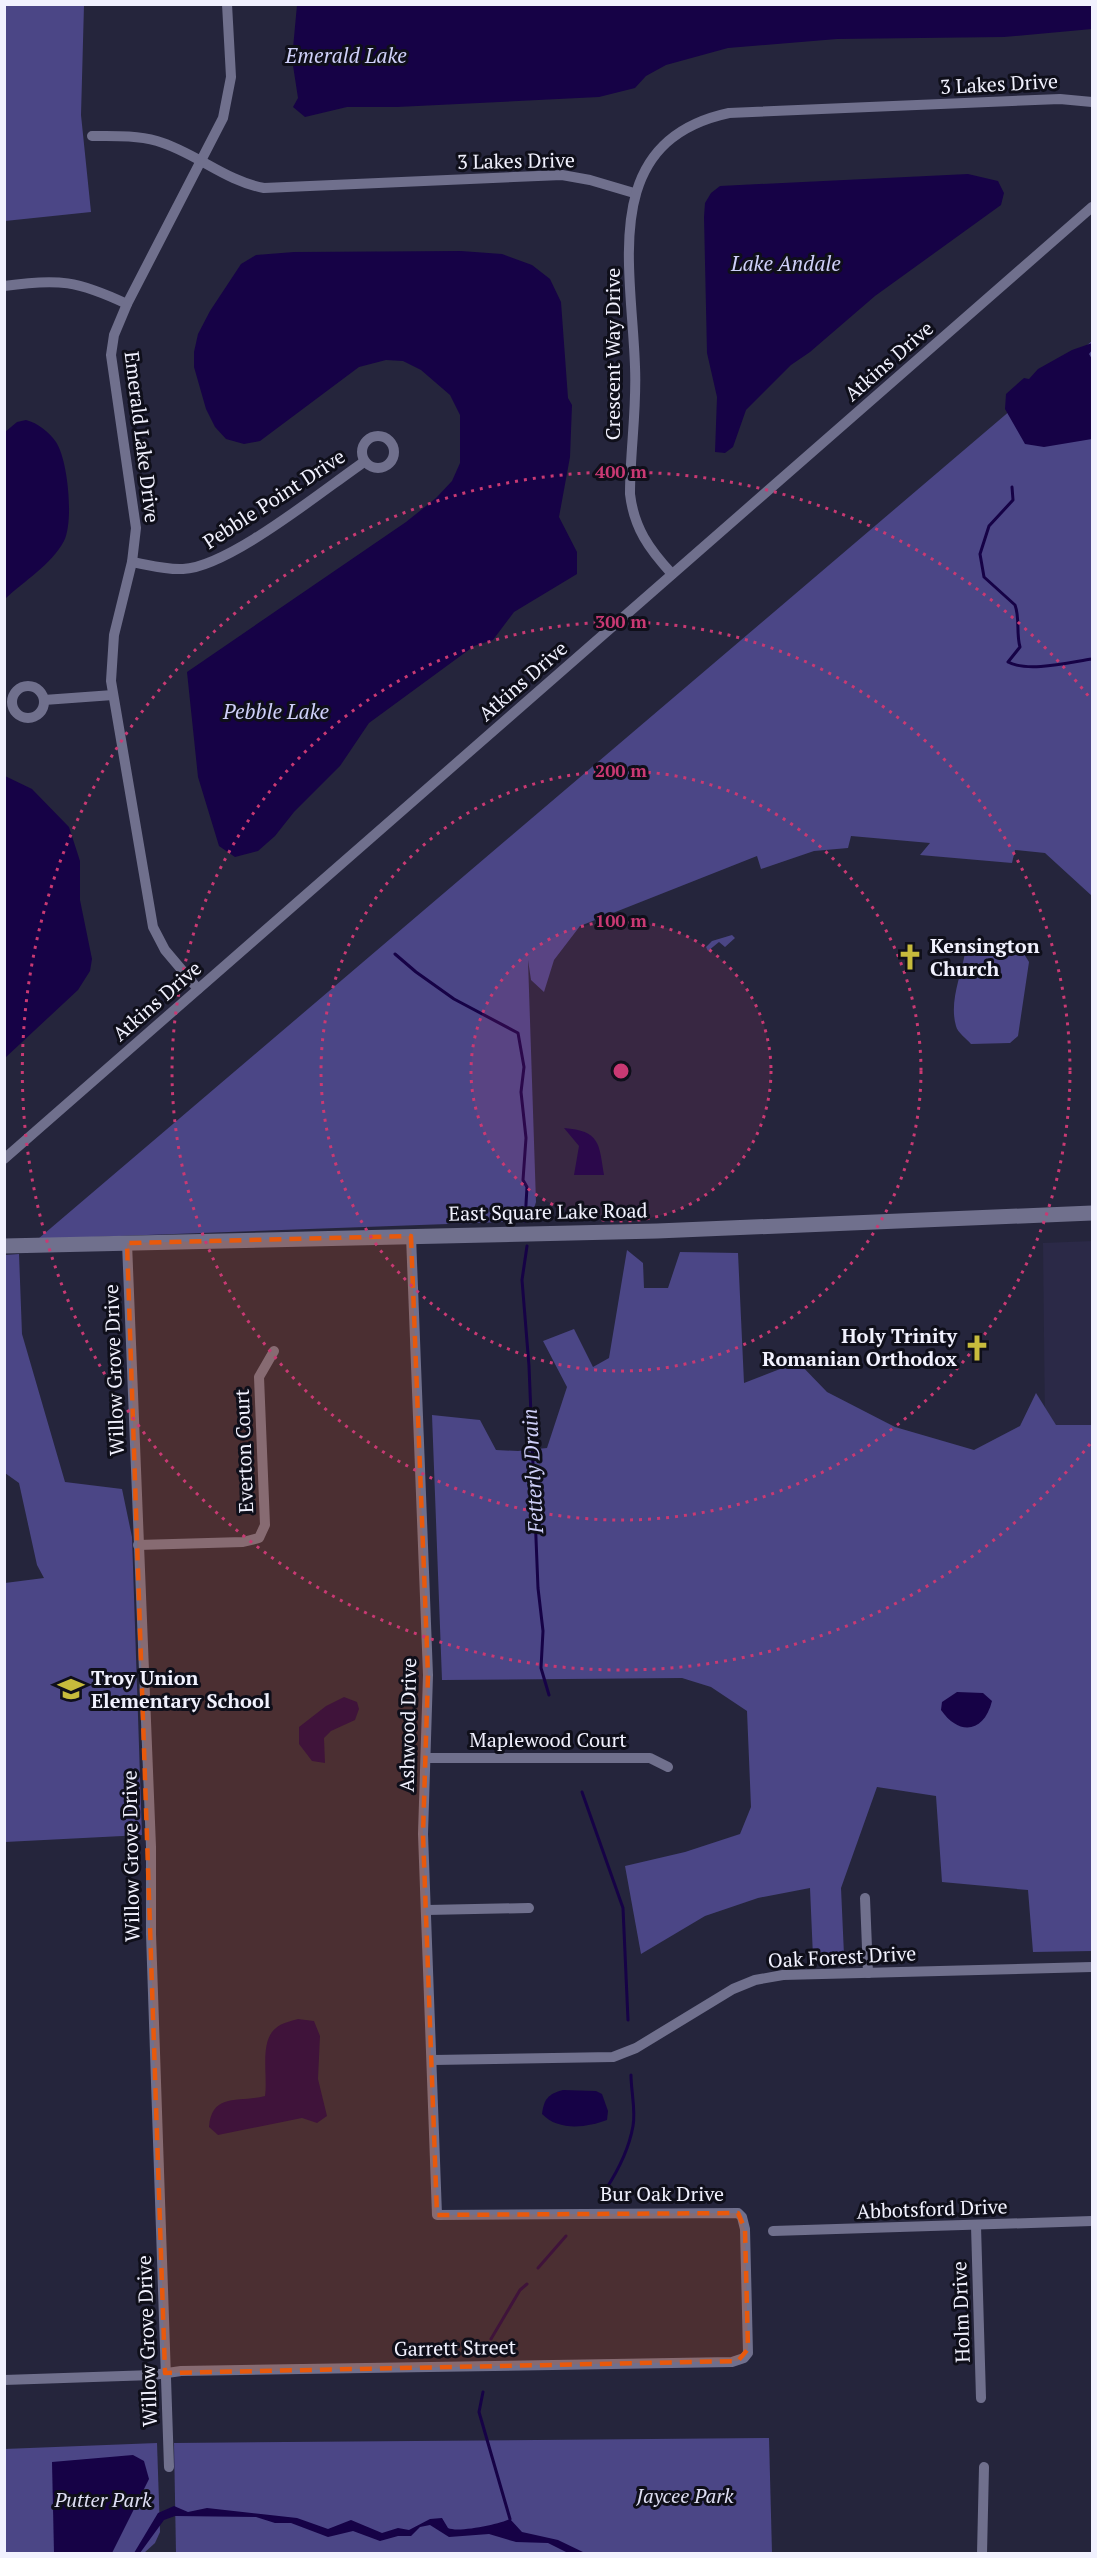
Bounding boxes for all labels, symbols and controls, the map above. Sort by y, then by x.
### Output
water label: Emerald Lake [284,41,407,69]
street label: 3 Lakes Drive [939,67,1059,100]
street label: 3 Lakes Drive [457,146,575,175]
water label: Lake Andale [730,249,841,277]
street label: Crescent Way Drive [599,268,626,440]
street label: Atkins Drive [838,314,939,407]
street label: Emerald Lake Drive [119,350,166,524]
street label: Pebble Point Drive [197,442,350,555]
text: 400 m [595,459,647,483]
text: 300 m [595,609,647,633]
street label: Atkins Drive [472,634,573,727]
water label: Pebble Lake [222,697,329,725]
text: 200 m [595,758,647,782]
text: 100 m [595,908,647,932]
place label: Kensington Church [930,932,1040,982]
church icon: Kensington Church [895,942,925,972]
street label: Atkins Drive [106,954,207,1047]
centre of rings [611,1061,631,1081]
street label: East Square Lake Road [448,1196,648,1227]
street label: Willow Grove Drive [97,1284,130,1456]
place label: Holy Trinity Romanian Orthodox [762,1322,957,1372]
church icon: Holy Trinity Romanian Orthodox [962,1333,992,1363]
street label: Everton Court [228,1388,259,1514]
water label: Fetterly Drain [515,1408,549,1535]
street label: Ashwood Drive [393,1658,422,1792]
place label: Troy Union Elementary School [91,1664,271,1714]
school or university icon: Troy Union Elementary School [56,1674,86,1704]
street label: Maplewood Court [469,1726,627,1753]
street label: Willow Grove Drive [116,1770,145,1942]
street label: Oak Forest Drive [767,1939,917,1974]
street label: Bur Oak Drive [600,2180,724,2207]
street label: Abbotsford Drive [856,2192,1008,2225]
street label: Willow Grove Drive [130,2255,163,2427]
street label: Holm Drive [945,2261,976,2363]
street label: Garrett Street [394,2333,517,2362]
park label: Jaycee Park [635,2482,734,2509]
park label: Putter Park [53,2486,152,2513]

